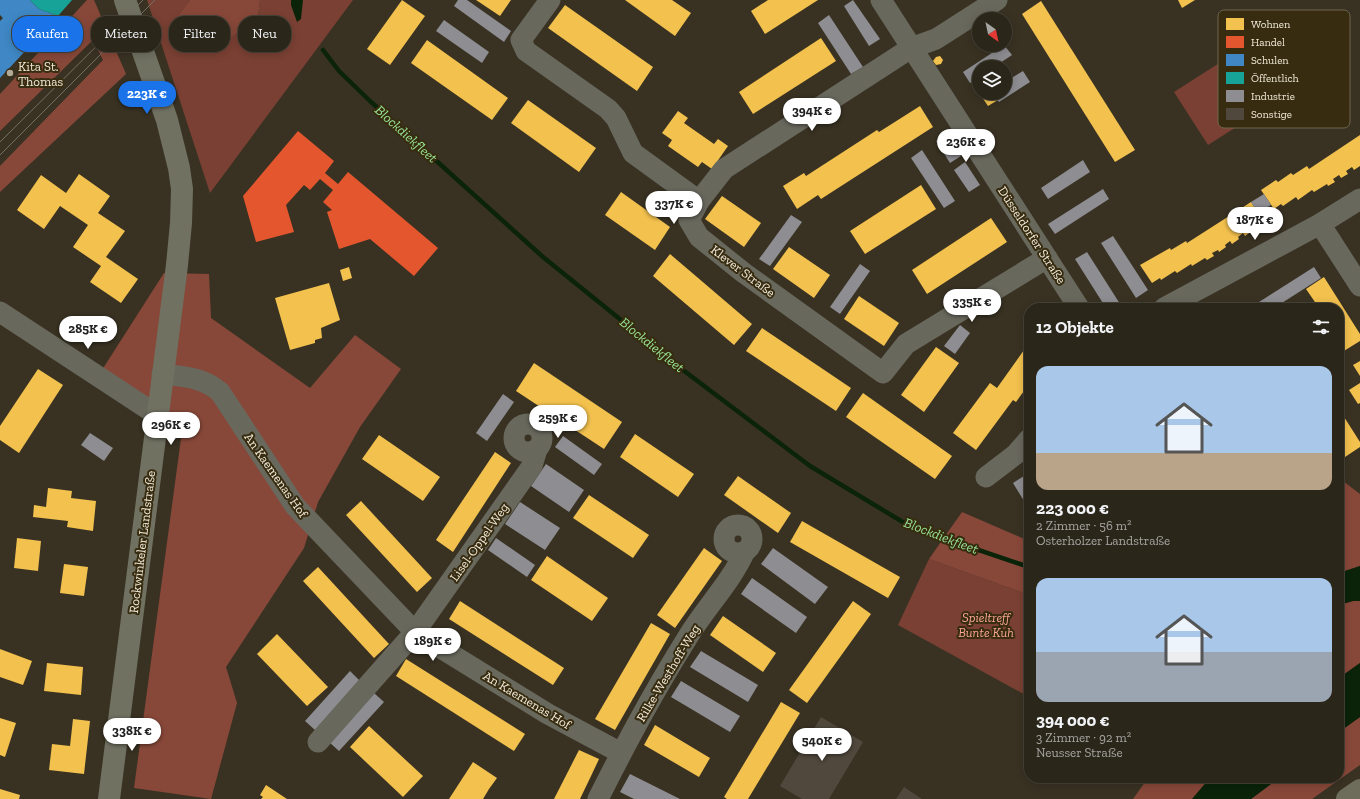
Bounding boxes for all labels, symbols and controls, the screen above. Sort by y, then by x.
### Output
legend [1218,10,1350,128]
north arrow [972,12,1012,52]
map controls [972,12,1012,100]
chip: Kaufen [12,16,83,52]
chip: Mieten [91,16,161,52]
chip: Filter [169,16,230,52]
chip: Neu [238,16,291,52]
text: Wohnen [1251,18,1291,31]
text: Handel [1251,36,1285,49]
text: Schulen [1251,54,1289,67]
place label: Kita St. Thomas [18,59,64,89]
button: layers [972,60,1012,100]
marker: Kita St. Thomas [5,68,15,78]
text: Öffentlich [1251,72,1300,85]
pin: 223K € [114,81,180,115]
text: 223K € [127,86,167,101]
text: Industrie [1251,90,1295,103]
pin: 394K € [779,98,845,132]
water label: Blockdiekfleet [371,101,441,167]
text: 394K € [792,103,832,118]
text: Sonstige [1251,108,1292,121]
pin: 236K € [933,129,999,163]
text: 236K € [946,134,986,149]
street label: Düsseldorfer Straße [995,183,1069,287]
pin: 337K € [641,191,707,225]
text: 337K € [654,196,694,211]
pin: 187K € [1222,207,1288,241]
text: 187K € [1236,212,1274,227]
street label: Klever Straße [708,242,778,300]
pin: 335K € [939,289,1005,323]
text: 335K € [952,294,992,309]
water label: Blockdiekfleet [616,314,688,376]
pin: 285K € [55,316,121,350]
icon: filters [1310,316,1332,338]
text: 12 Objekte [1036,317,1114,337]
text: 285K € [68,321,108,336]
icon: home [1148,392,1220,464]
pin: 259K € [525,405,591,439]
text: 259K € [538,410,578,425]
pin: 296K € [138,412,204,446]
text: 296K € [151,417,191,432]
street label: An Kaemenas Hof [241,430,311,521]
street label: Rockwinkeler Landstraße [126,470,158,614]
text: 223 000 € [1036,498,1109,518]
street label: Lisel-Oppel-Weg [446,500,512,584]
water label: Blockdiekfleet [901,514,981,558]
text: 2 Zimmer · 56 m² [1036,518,1132,533]
text: Osterholzer Landstraße [1036,533,1170,548]
icon: home [1148,604,1220,676]
park label: Spieltreff Bunte Kuh [958,610,1014,640]
street label: Rilke-Westhoff-Weg [633,622,703,724]
pin: 189K € [400,628,466,662]
text: 189K € [414,633,452,648]
street label: An Kaemenas Hof [480,668,574,733]
text: 394 000 € [1036,710,1110,730]
pin: 338K € [99,718,165,752]
text: 338K € [112,723,152,738]
pin: 540K € [789,728,855,762]
text: 3 Zimmer · 92 m² [1036,730,1131,745]
text: 540K € [802,733,842,748]
text: Neusser Straße [1036,745,1123,760]

